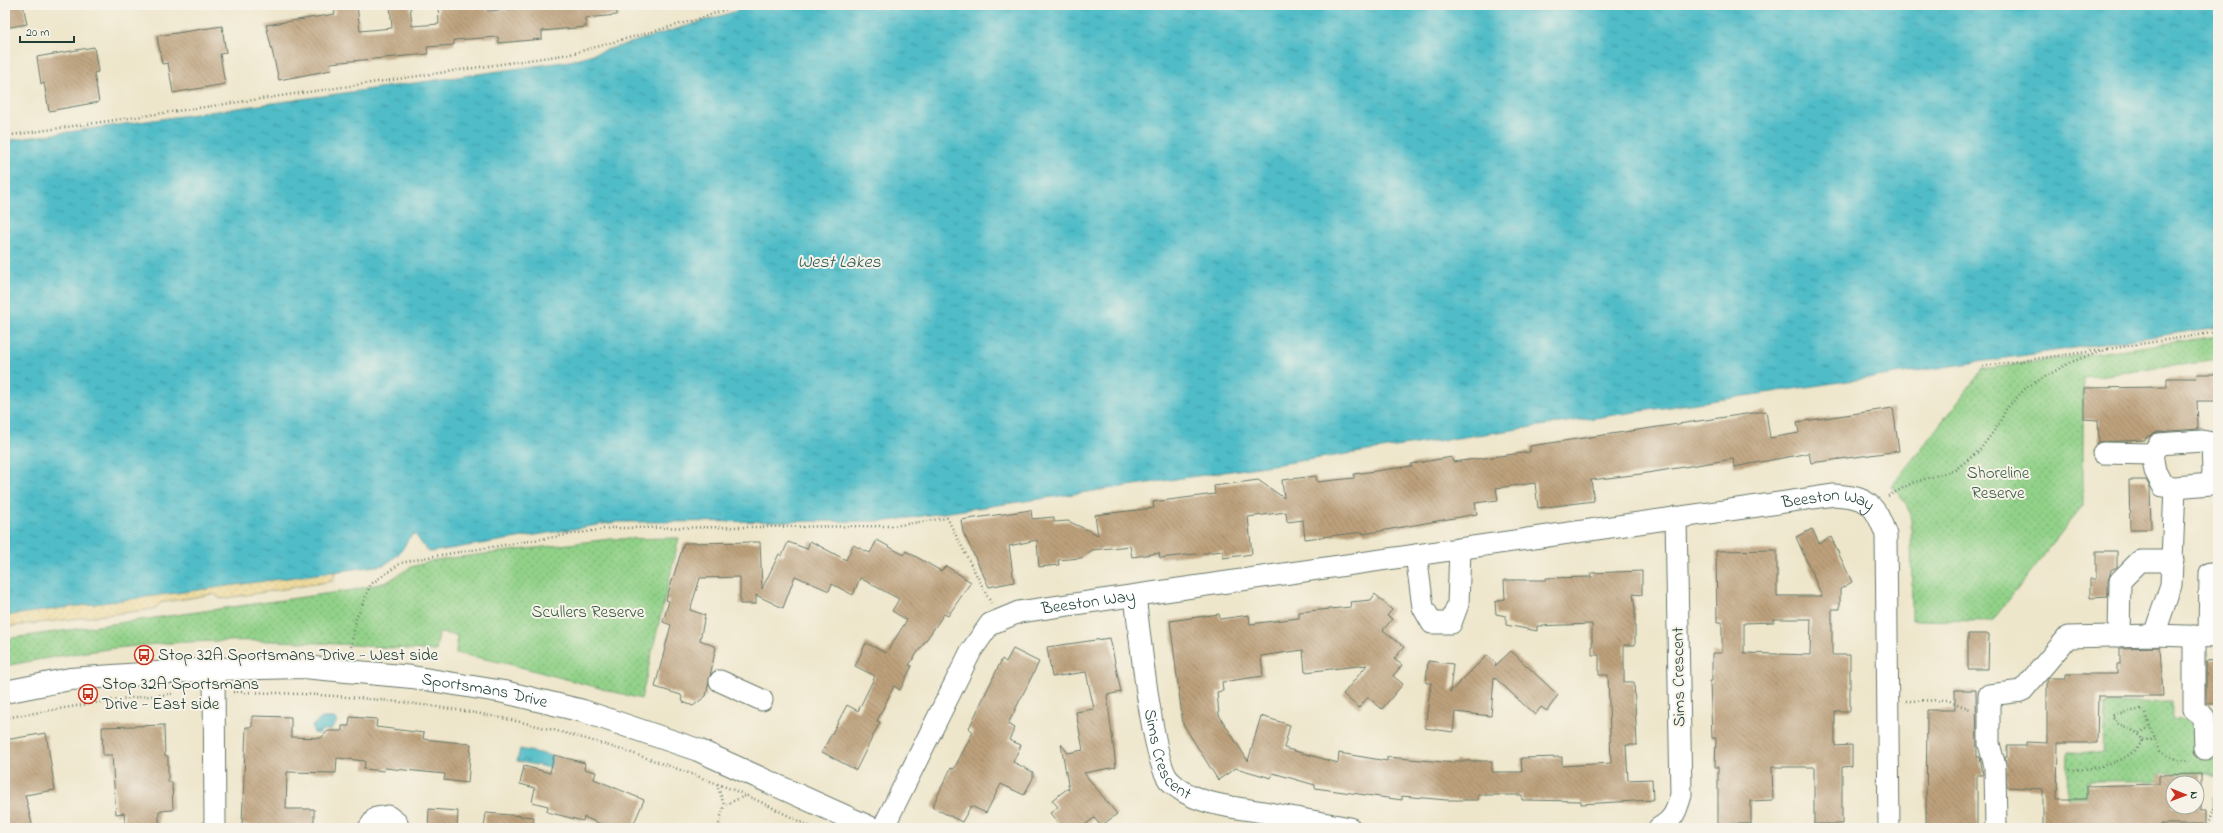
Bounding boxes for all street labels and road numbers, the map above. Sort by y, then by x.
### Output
street label: Beeston Way [1779,482,1881,518]
street label: Beeston Way [1039,583,1137,621]
street label: Sims Crescent [1666,626,1692,727]
street label: Sportsmans Drive [420,666,551,715]
street label: Sims Crescent [1137,707,1196,806]

